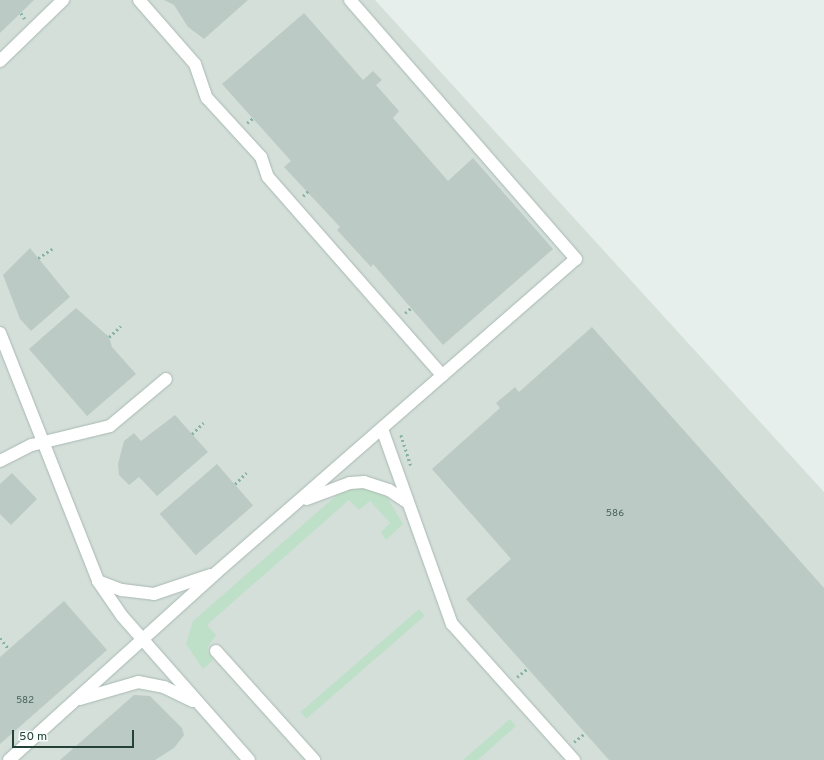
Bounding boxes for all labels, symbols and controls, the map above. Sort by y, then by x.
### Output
house number: 586 [606,508,624,520]
house number: 582 [16,695,34,707]
scale bar [14,722,136,748]
text: 50 m [19,729,47,745]

